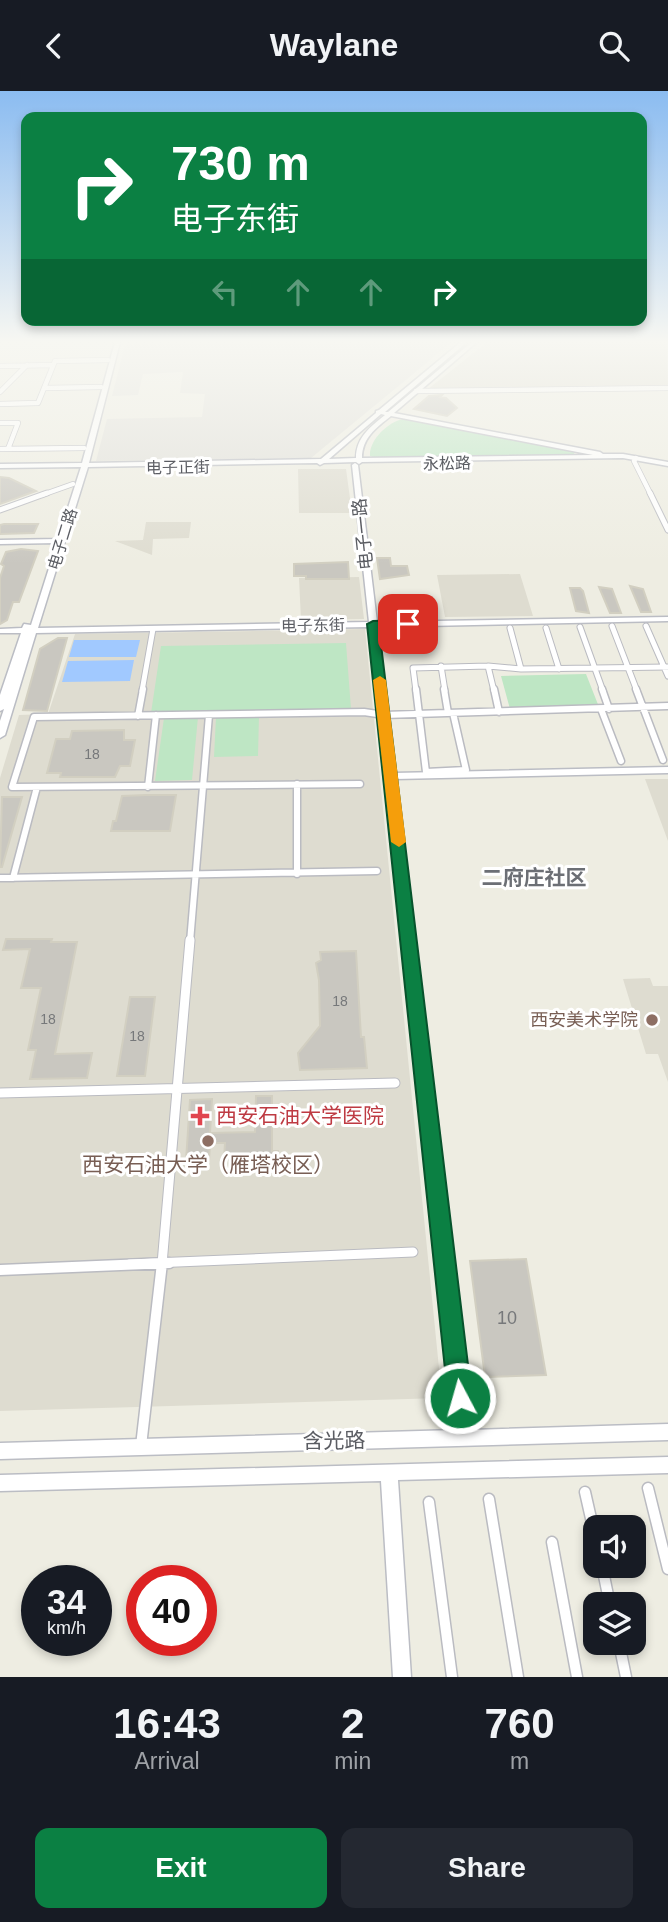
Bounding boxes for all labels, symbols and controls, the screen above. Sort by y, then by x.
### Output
icon: back [35,27,73,65]
text: Waylane [270,27,398,63]
icon: search [595,27,633,65]
text: 730 m [171,136,310,190]
icon: right [56,140,147,231]
text: 电子东街 [171,201,299,237]
icon: left [206,273,244,311]
icon: ahead [279,273,317,311]
icon: ahead [352,273,390,311]
icon: right [425,273,463,311]
street label: 永松路 [423,455,471,472]
street label: 电子正街 [146,458,210,477]
street label: 电子一路 [349,497,377,571]
street label: 电子二路 [45,506,80,572]
pin [378,594,438,654]
icon: arrive [389,605,427,643]
street label: 电子东街 [281,616,345,635]
house number: 18 [84,746,100,762]
district label: 二府庄社区 [482,866,587,889]
house number: 18 [332,993,348,1009]
place label: 西安美术学院 [530,1010,638,1030]
house number: 18 [40,1011,56,1027]
marker: 西安美术学院 [644,1012,660,1028]
house number: 18 [129,1028,145,1044]
place label: 西安石油大学医院 [216,1104,384,1127]
marker: 西安石油大学医院 [190,1106,210,1126]
marker: 西安石油大学（雁塔校区） [200,1133,216,1149]
place label: 西安石油大学（雁塔校区） [82,1153,334,1176]
house number: 10 [497,1308,517,1328]
position arrow [423,1361,497,1435]
street label: 含光路 [302,1428,366,1453]
map controls [583,1515,646,1655]
button: sound [583,1515,646,1578]
speed limit sign: 40 [126,1565,217,1656]
text: 34 [47,1582,86,1621]
button: layers [583,1592,646,1655]
text: km/h [47,1618,86,1638]
text: 16:43 [113,1700,221,1747]
text: 2 [341,1700,364,1747]
text: 760 [485,1700,555,1747]
text: Arrival [134,1748,200,1774]
text: min [334,1748,371,1774]
text: m [510,1748,529,1774]
button: Exit [35,1828,327,1908]
button: Share [341,1828,633,1908]

